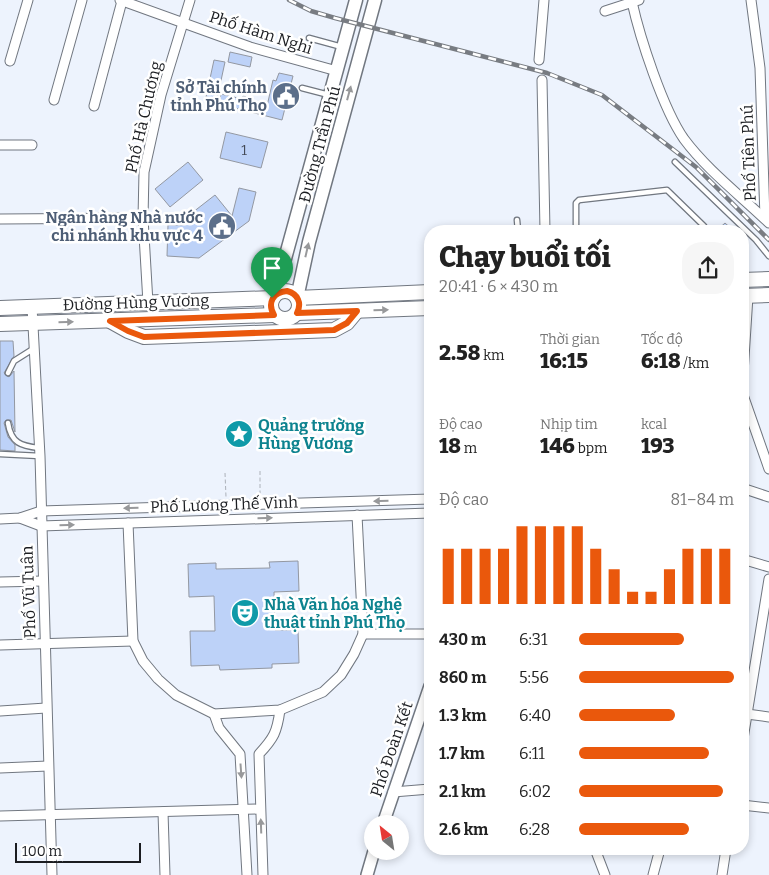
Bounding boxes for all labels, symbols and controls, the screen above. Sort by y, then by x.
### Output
street label: Phố Hàm Nghi [207,6,315,58]
street label: Phố Hà Chương [120,59,166,175]
place label: Sở Tài chính tỉnh Phú Thọ [170,78,267,115]
public building icon: Sở Tài chính tỉnh Phú Thọ [271,81,301,111]
street label: Đường Trần Phú [294,83,344,204]
one-way arrow [346,86,354,101]
street label: Phố Tiên Phú [736,104,760,202]
house number: 1 [241,142,247,159]
place label: Ngân hàng Nhà nước chi nhánh khu vực 4 [46,208,203,245]
public building icon: Ngân hàng Nhà nước chi nhánh khu vực 4 [207,211,237,241]
text: Chạy buổi tối [439,241,611,274]
button: share [682,242,734,294]
one-way arrow [303,243,311,258]
pin [251,247,293,298]
icon: arrive [258,254,286,282]
text: 20:41 · 6 × 430 m [439,277,558,296]
street label: Đường Hùng Vương [62,290,210,315]
one-way arrow [373,305,389,313]
one-way arrow [58,318,74,326]
text: Thời gian [540,331,600,348]
text: Tốc độ [641,331,683,348]
text: 2.58 [439,340,480,366]
text: km [480,347,504,364]
text: 16:15 [540,348,588,374]
text: 6:18 [641,348,681,374]
text: /km [681,355,709,372]
place label: Quảng trường Hùng Vương [258,416,364,453]
text: Độ cao [439,416,482,433]
text: Nhịp tim [540,416,598,433]
text: kcal [641,416,667,433]
place icon: Quảng trường Hùng Vương [224,419,254,449]
text: 18 [439,433,461,459]
text: 146 [540,433,575,459]
text: 193 [641,433,675,459]
text: m [461,440,477,457]
text: bpm [575,440,607,457]
text: Độ cao [439,490,489,509]
text: 81–84 m [671,490,734,509]
street label: Phố Lương Thế Vinh [150,491,298,517]
one-way arrow [373,497,389,505]
one-way arrow [123,504,139,512]
one-way arrow [257,514,273,522]
one-way arrow [60,520,76,528]
street label: Phố Vũ Tuân [16,545,40,639]
place label: Nhà Văn hóa Nghệ thuật tỉnh Phú Thọ [264,595,405,632]
theatre icon: Nhà Văn hóa Nghệ thuật tỉnh Phú Thọ [230,598,260,628]
text: 430 m [439,630,486,649]
text: 6:31 [519,630,547,649]
text: 860 m [439,668,486,687]
text: 5:56 [519,668,549,687]
street label: Phố Đoàn Kết [365,698,417,799]
text: 1.3 km [439,706,486,725]
text: 6:40 [519,706,551,725]
text: 1.7 km [439,744,485,763]
text: 6:11 [519,744,545,763]
one-way arrow [238,763,246,779]
text: 2.1 km [439,782,486,801]
text: 6:02 [519,782,551,801]
north arrow [364,815,409,860]
map controls [364,815,409,860]
one-way arrow [257,818,265,834]
text: 2.6 km [439,820,488,839]
text: 6:28 [519,820,550,839]
scale bar [15,840,141,863]
text: 100 m [22,843,62,860]

